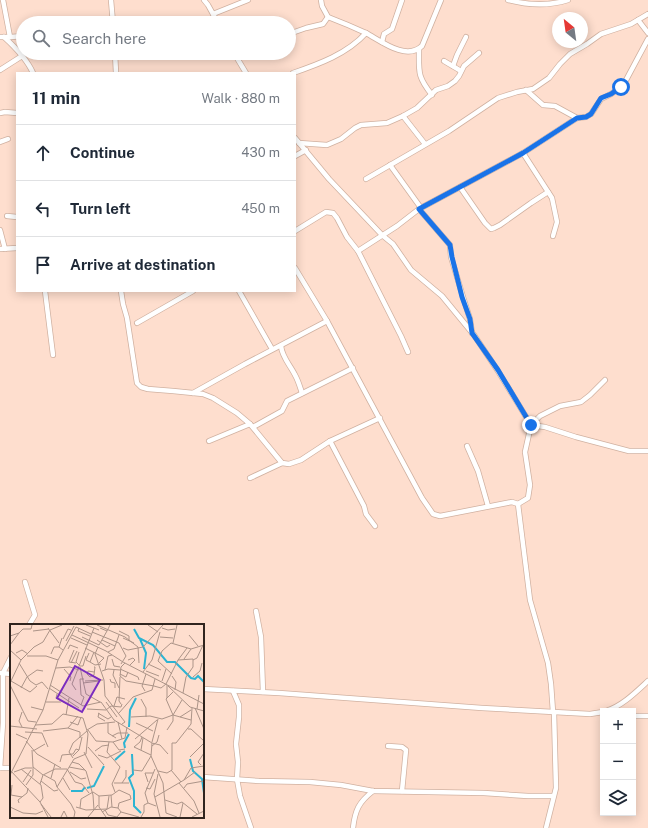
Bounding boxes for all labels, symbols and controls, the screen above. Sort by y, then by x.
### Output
north arrow [552,12,588,48]
search box [16,16,296,60]
icon: search [30,27,52,49]
text: Search here [62,30,146,47]
route start [612,78,630,96]
text: 11 min [32,88,80,108]
text: Walk · 880 m [202,91,280,106]
icon: ahead [32,142,54,164]
text: Continue [70,144,135,161]
text: 430 m [241,145,280,160]
icon: left [32,198,54,220]
text: Turn left [70,200,131,217]
text: 450 m [241,201,280,216]
icon: arrive [32,254,54,276]
text: Arrive at destination [70,256,215,273]
route end [522,416,540,434]
inset map [10,624,204,818]
map controls [600,708,636,816]
button: + [600,708,636,744]
button: − [600,744,636,780]
button: layers [600,780,636,816]

